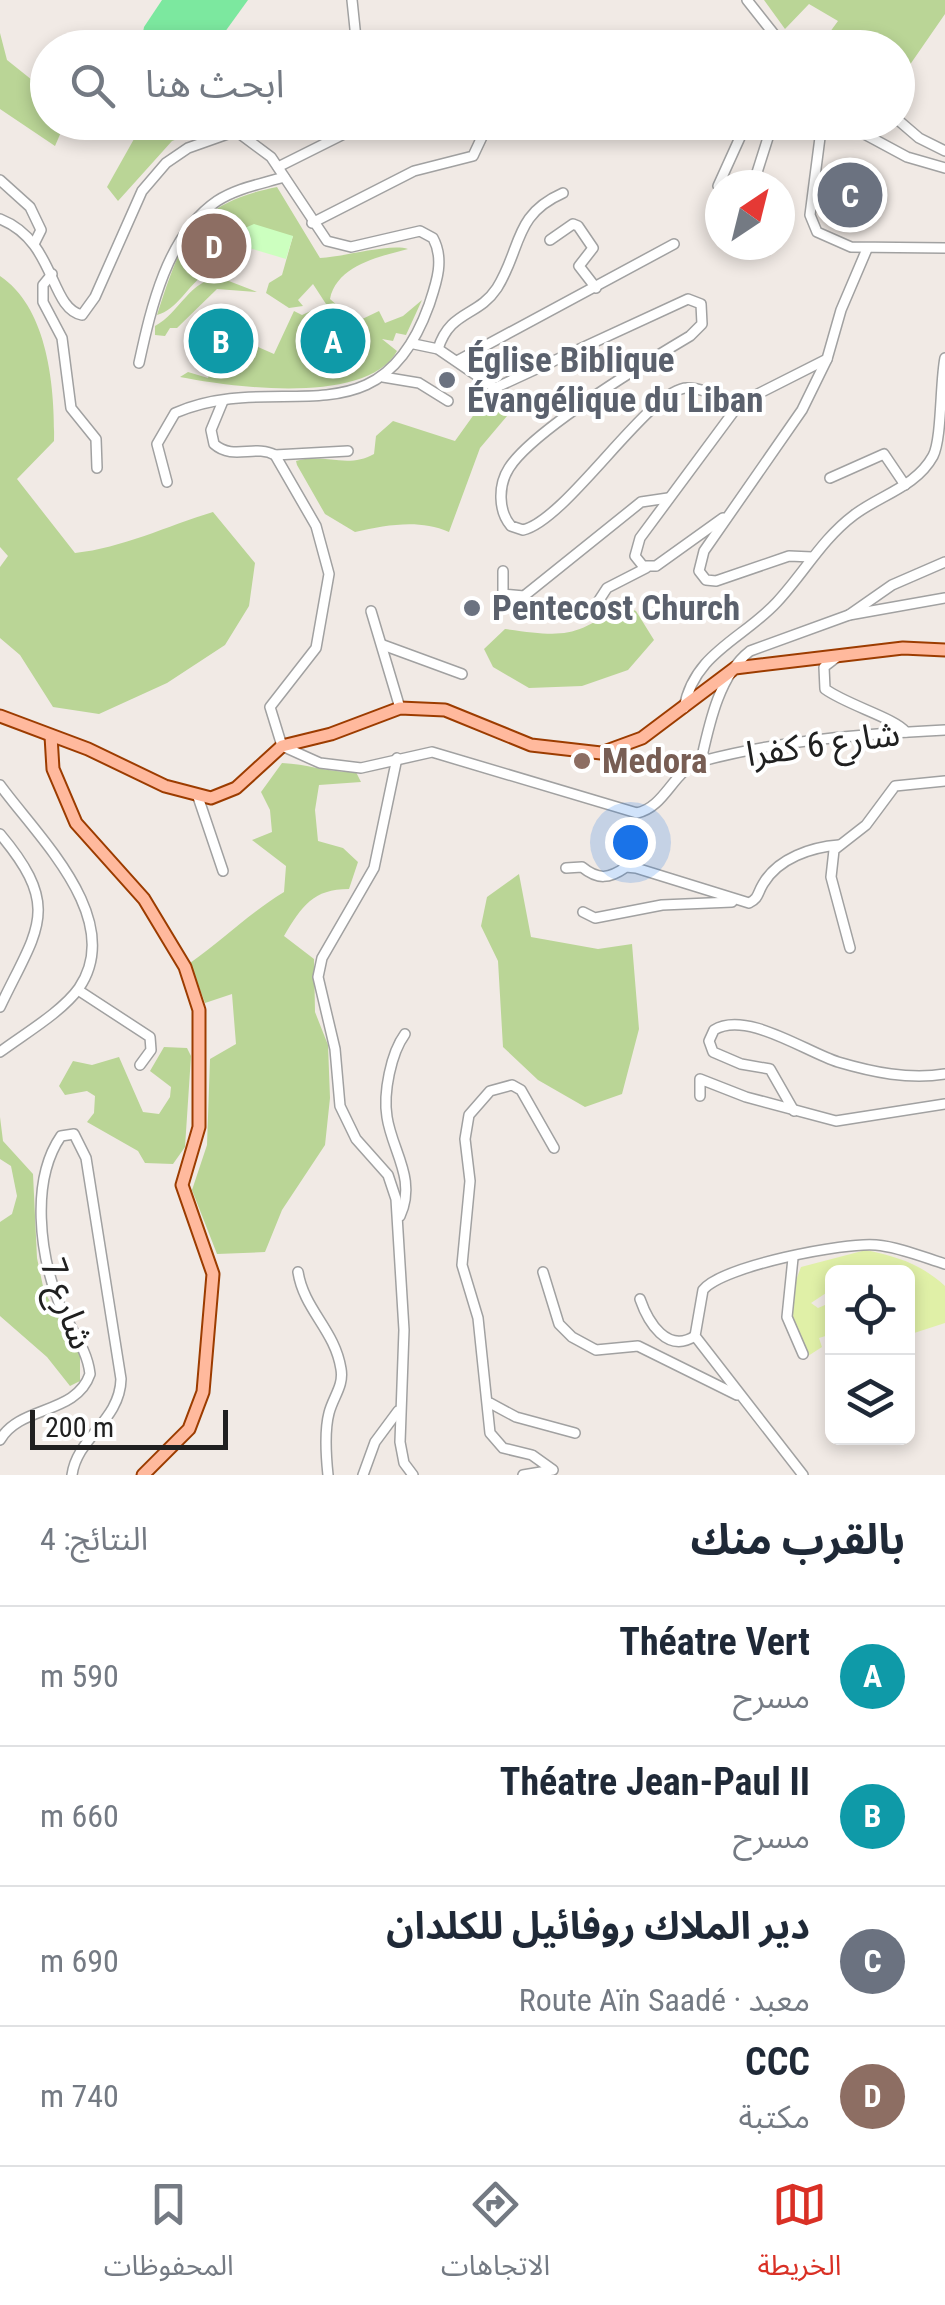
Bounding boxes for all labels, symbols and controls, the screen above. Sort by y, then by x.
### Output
search box [30,30,915,140]
icon: search [65,58,120,113]
text: ابحث هنا [145,62,285,106]
pin: C [818,158,882,232]
north arrow [705,170,795,260]
pin: D [182,208,246,284]
pin: B [188,304,254,378]
pin: A [300,304,366,378]
place label: Église Biblique Évangélique du Liban [467,340,764,421]
marker: Église Biblique Évangélique du Liban [436,369,458,391]
place label: Pentecost Church [492,588,740,629]
marker: Pentecost Church [461,597,483,619]
street label: شارع 6 كفرا [744,713,903,780]
place label: Medora [602,741,708,782]
marker: Medora [571,750,593,772]
your location [605,817,656,868]
street label: شارع 7 [27,1253,102,1357]
map controls [825,1265,915,1445]
button: locate [825,1265,915,1355]
button: layers [825,1355,915,1445]
scale bar [30,1405,228,1450]
text: 200 m [45,1411,114,1444]
text: بالقرب منك [691,1515,905,1564]
text: النتائج: 4 [40,1520,148,1558]
text: Théatre Vert [619,1620,810,1664]
text: 590 m [40,1657,119,1695]
text: A [863,1657,882,1695]
text: مسرح [733,1678,810,1716]
text: Théatre Jean-Paul II [500,1760,810,1804]
text: 660 m [40,1797,119,1835]
text: B [864,1797,881,1835]
text: مسرح [733,1818,810,1856]
text: دير الملاك روفائيل للكلدان [386,1904,810,1948]
text: 690 m [40,1942,119,1980]
text: C [863,1942,882,1980]
text: معبد · Route Aïn Saadé [519,1981,810,2019]
text: CCC [745,2040,810,2084]
text: 740 m [40,2077,119,2115]
text: D [863,2077,882,2115]
text: مكتبة [738,2098,810,2136]
tab: المحفوظات [104,2177,234,2296]
tab: الاتجاهات [441,2177,550,2296]
tab: الخريطة [757,2177,841,2296]

